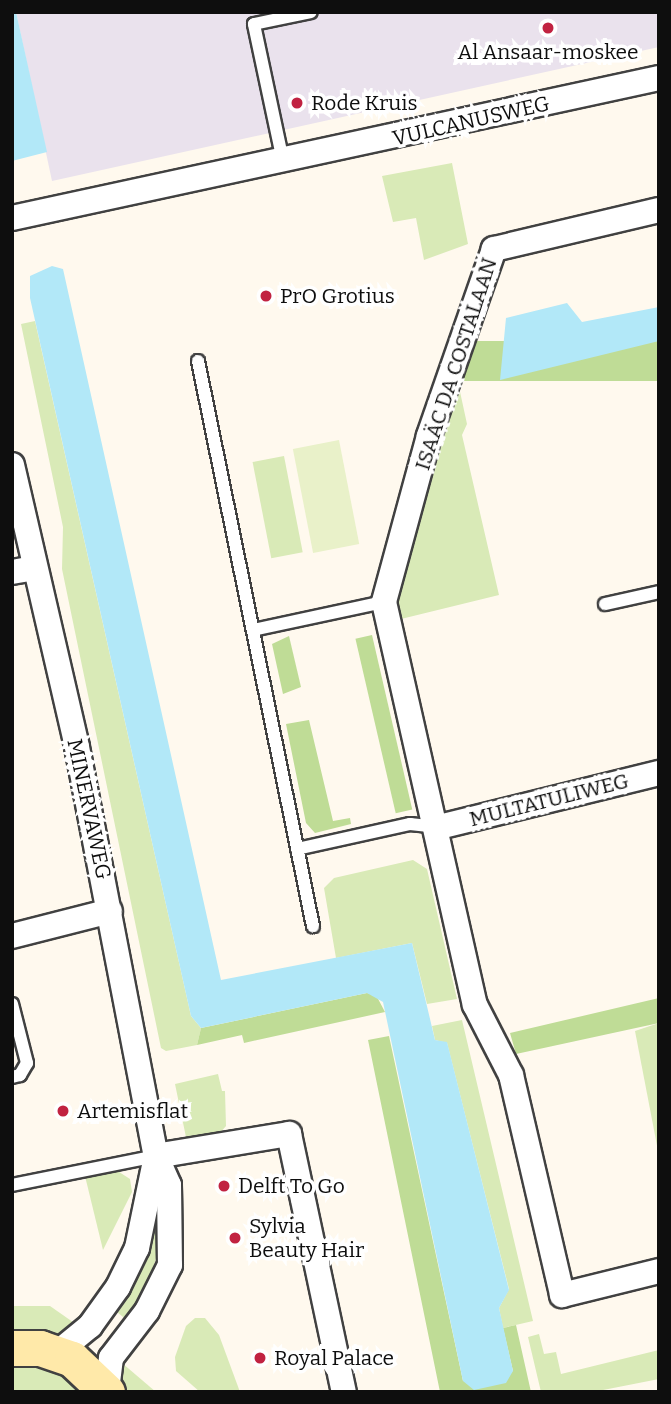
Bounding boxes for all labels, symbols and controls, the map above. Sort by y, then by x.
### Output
marker: Al Ansaar-moskee [540,20,556,36]
place label: Al Ansaar-moskee [458,39,638,65]
place label: Rode Kruis [311,90,418,116]
street label: VULCANUSWEG [390,91,552,151]
marker: Rode Kruis [289,95,305,111]
street label: ISAÄC DA COSTALAAN [410,255,502,473]
place label: PrO Grotius [280,283,395,309]
marker: PrO Grotius [258,288,274,304]
street label: MINERVAWEG [62,736,116,882]
street label: MULTATULIWEG [467,768,631,832]
place label: Artemisflat [77,1098,188,1124]
marker: Artemisflat [55,1103,71,1119]
place label: Delft To Go [238,1173,345,1199]
marker: Delft To Go [216,1178,232,1194]
place label: Sylvia Beauty Hair [249,1213,364,1263]
marker: Sylvia Beauty Hair [227,1230,243,1246]
place label: Royal Palace [274,1345,394,1371]
marker: Royal Palace [252,1350,268,1366]

